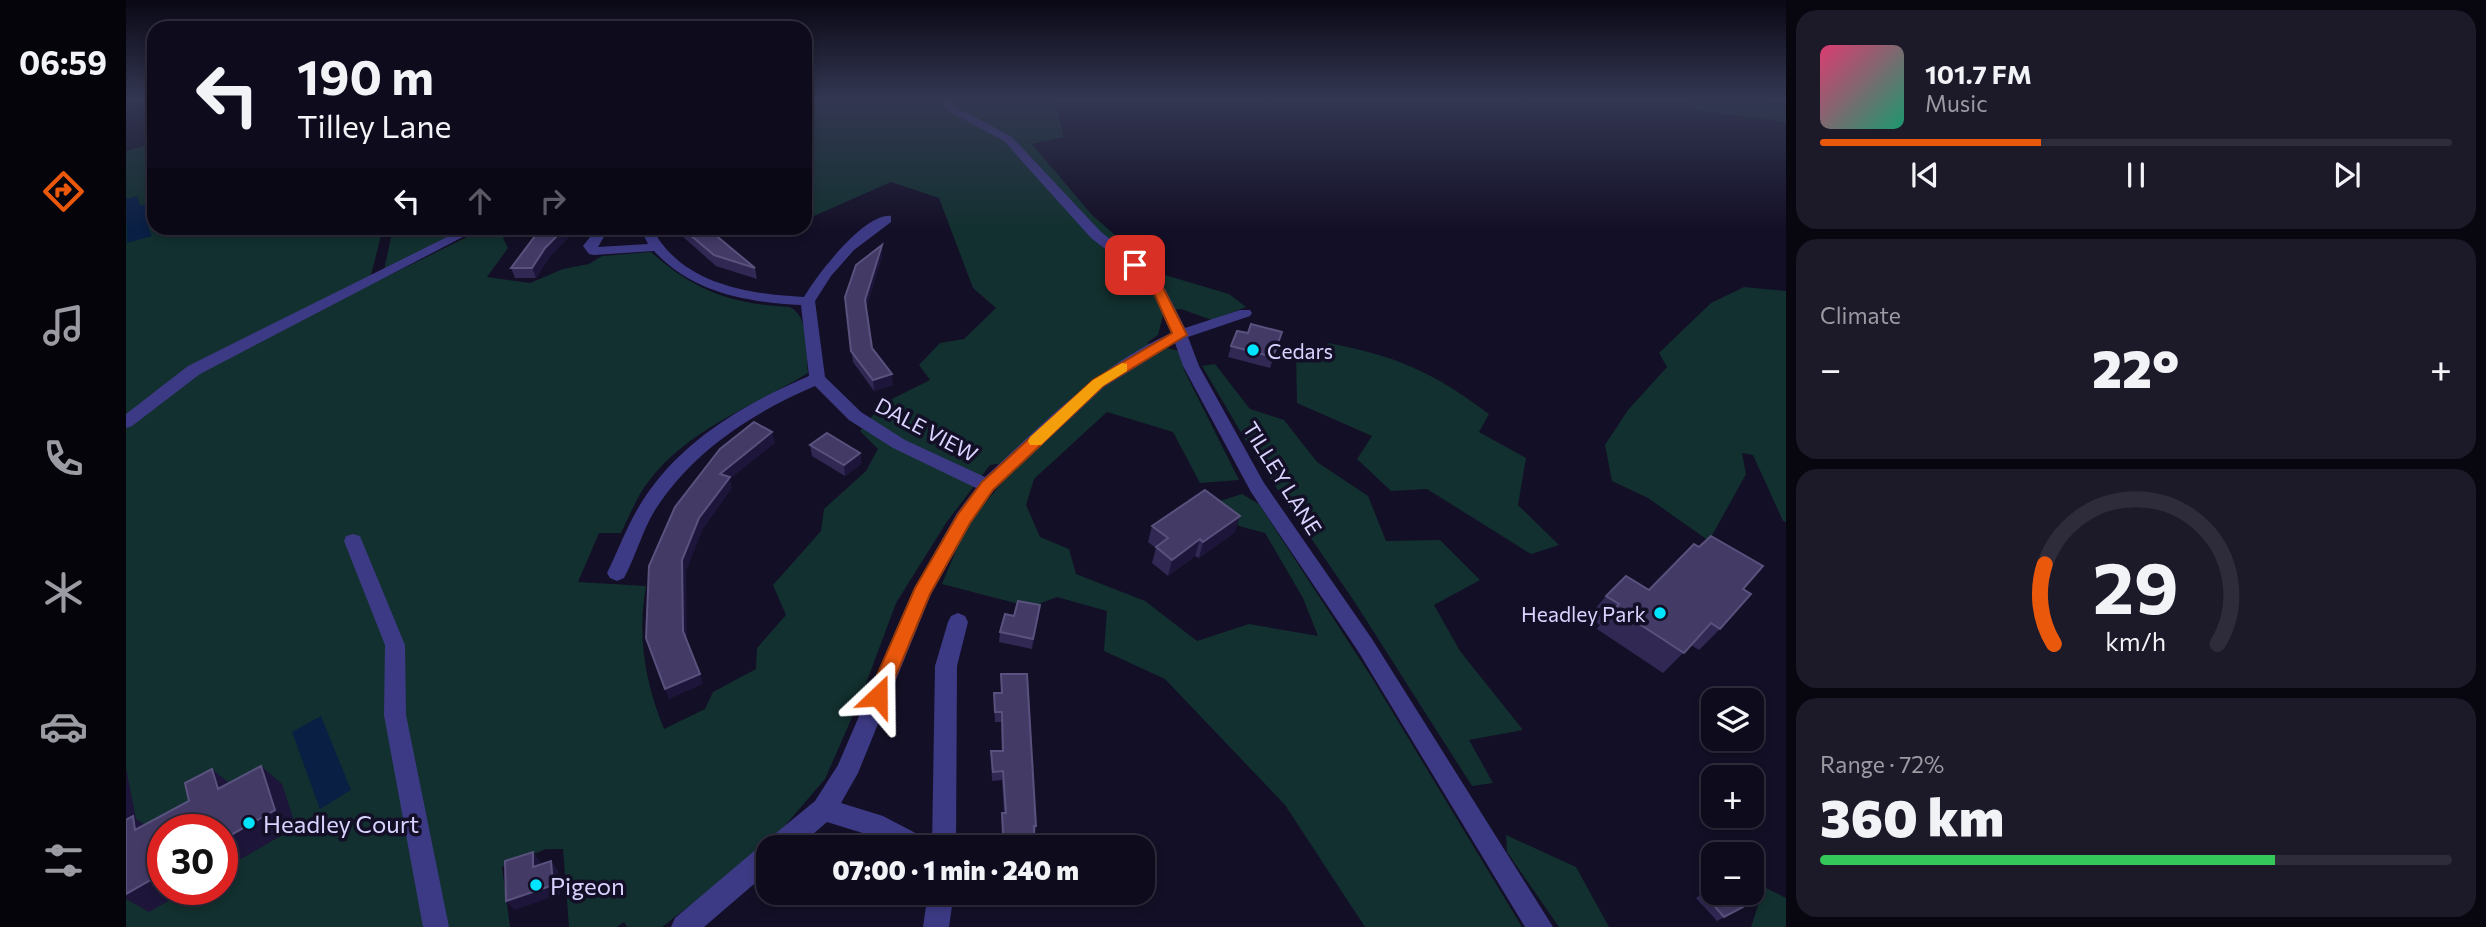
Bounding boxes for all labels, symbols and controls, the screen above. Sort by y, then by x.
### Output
text: 06:59 [19,42,107,82]
text: 190 m [297,45,434,105]
icon: left [182,49,273,140]
text: 101.7 FM [1925,58,2032,89]
text: Music [1925,89,1988,117]
text: Tilley Lane [297,105,451,145]
icon: previous [1906,156,1944,194]
icon: pause [2117,156,2155,194]
icon: next [2328,156,2366,194]
icon: directions [39,167,88,216]
icon: left [388,182,426,220]
icon: ahead [461,182,499,220]
icon: right [534,182,572,220]
pin [1105,235,1165,295]
icon: arrive [1116,246,1154,284]
icon: music [39,301,88,350]
text: Climate [1820,301,1901,329]
text: 22° [2092,335,2179,399]
place label: Cedars [1267,338,1333,363]
marker: Cedars [1245,342,1261,358]
text: − [1820,344,1842,391]
text: + [2430,344,2452,391]
street label: DALE VIEW [872,392,982,466]
street label: TILLEY LANE [1238,417,1328,539]
icon: phone [39,434,88,483]
text: 29 [2093,541,2179,630]
icon: climate [39,568,88,617]
place label: Headley Park [1521,601,1646,626]
marker: Headley Park [1652,605,1668,621]
text: km/h [2106,626,2166,656]
position arrow [841,659,915,733]
map controls [1701,688,1764,905]
button: layers [1701,688,1764,751]
icon: car [39,702,88,751]
text: Range · 72% [1820,750,1944,778]
button: + [1701,765,1764,828]
text: 360 km [1820,784,2004,848]
place label: Headley Court [263,809,419,838]
speed limit sign: 30 [147,814,238,905]
marker: Headley Court [241,815,257,831]
icon: filters [39,836,88,885]
button: − [1701,842,1764,905]
text: 07:00 · 1 min · 240 m [832,854,1079,885]
place label: Pigeon [550,871,625,900]
marker: Pigeon [528,877,544,893]

